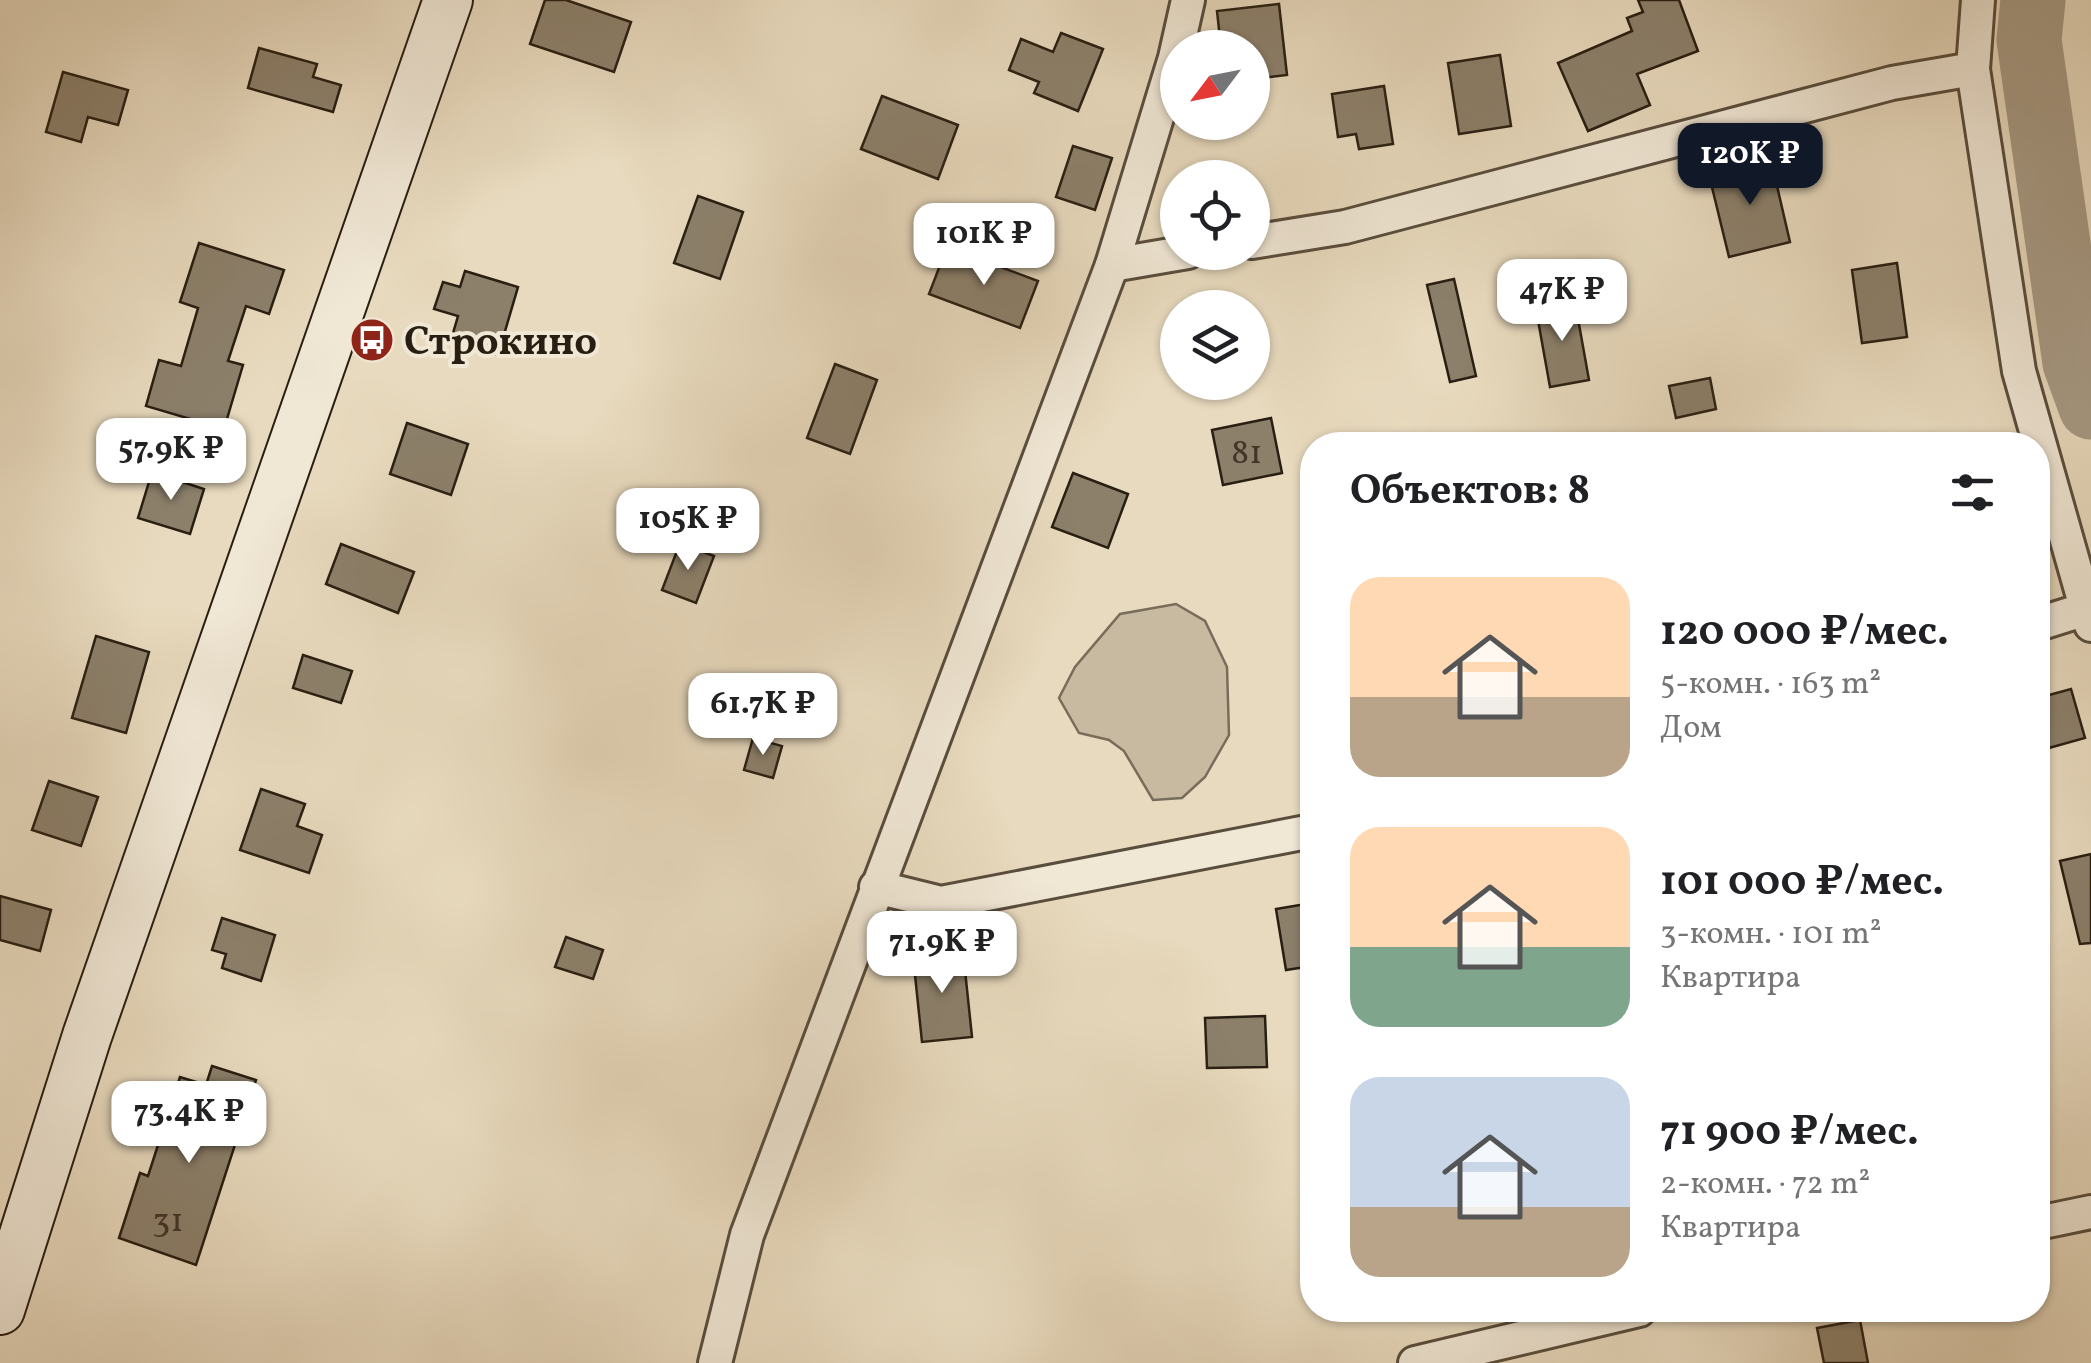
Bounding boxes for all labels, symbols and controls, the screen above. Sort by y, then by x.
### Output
north arrow [1160,30,1270,140]
map controls [1160,30,1270,400]
pin: 120K ₽ [1669,123,1831,208]
text: 120K ₽ [1700,133,1800,177]
button: locate [1160,160,1270,270]
pin: 101K ₽ [903,203,1065,288]
text: 101K ₽ [936,213,1032,257]
pin: 47K ₽ [1492,259,1632,344]
text: 47K ₽ [1519,269,1605,313]
button: layers [1160,290,1270,400]
place label: Строкино [404,316,597,372]
bus stop icon: Строкино [349,317,395,363]
pin: 57.9K ₽ [79,418,263,503]
text: 57.9K ₽ [118,428,224,472]
house number: 81 [1231,430,1263,478]
text: Объектов: 8 [1350,463,1590,522]
icon: filters [1945,465,2000,520]
pin: 105K ₽ [607,488,769,573]
text: 105K ₽ [638,498,738,542]
text: 120 000 ₽/мес. [1660,604,1949,663]
icon: home [1430,617,1550,737]
text: 5-комн. · 163 m² [1660,663,1881,707]
pin: 61.7K ₽ [671,673,855,758]
text: 61.7K ₽ [710,683,816,727]
text: Дом [1660,707,1722,751]
text: 101 000 ₽/мес. [1660,854,1944,913]
icon: home [1430,867,1550,987]
pin: 71.9K ₽ [850,911,1034,996]
text: 3-комн. · 101 m² [1660,913,1882,957]
text: 71.9K ₽ [889,921,995,965]
text: Квартира [1660,957,1801,1001]
pin: 73.4K ₽ [97,1081,281,1166]
text: 73.4K ₽ [133,1091,245,1135]
text: 71 900 ₽/мес. [1660,1104,1919,1163]
icon: home [1430,1117,1550,1237]
text: 2-комн. · 72 m² [1660,1163,1870,1207]
house number: 31 [152,1198,184,1246]
text: Квартира [1660,1207,1801,1251]

